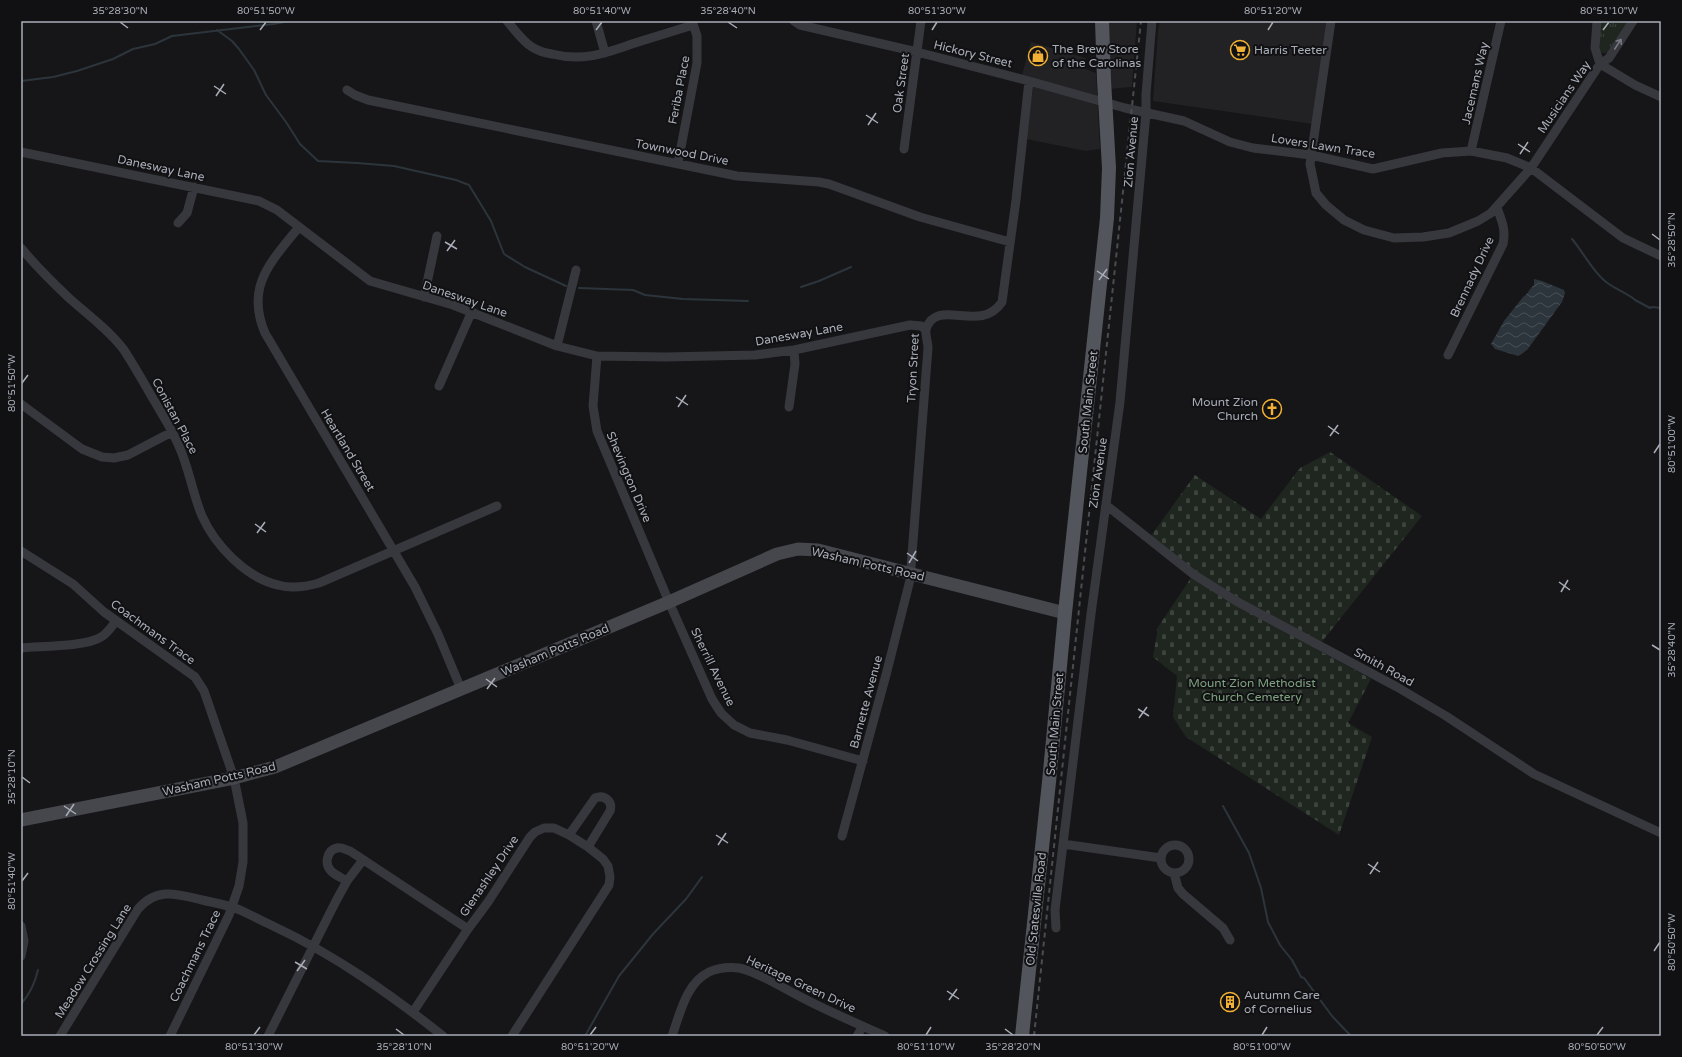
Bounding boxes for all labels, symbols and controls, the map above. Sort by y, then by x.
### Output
text: 35°28'30"N [92,5,148,17]
text: 80°51'50"W [237,5,295,17]
text: 80°51'40"W [573,5,631,17]
text: 35°28'40"N [700,5,756,17]
text: 80°51'30"W [908,5,966,17]
text: 80°51'20"W [1244,5,1302,17]
text: 80°51'10"W [1580,5,1638,17]
street label: Hickory Street [932,37,1014,71]
supermarket icon: Harris Teeter [1229,39,1251,61]
one-way arrow [1614,39,1622,50]
street label: Jacemans Way [1459,40,1491,126]
place label: The Brew Store of the Carolinas [1052,42,1142,70]
place label: Harris Teeter [1254,43,1327,57]
shop icon: The Brew Store of the Carolinas [1027,45,1049,67]
street label: Oak Street [890,52,912,114]
street label: Feriba Place [665,54,693,125]
street label: Musicians Way [1535,58,1594,136]
street label: Zion Avenue [1121,116,1141,188]
street label: Lovers Lawn Trace [1270,131,1376,161]
street label: Townwood Drive [634,136,730,168]
street label: Danesway Lane [116,152,206,184]
text: 35°28'50"N [1666,212,1678,268]
street label: Brennady Drive [1447,234,1497,320]
street label: Danesway Lane [421,278,509,320]
street label: Danesway Lane [754,319,844,349]
street label: Tryon Street [904,332,922,403]
street label: South Main Street [1076,350,1100,454]
text: 80°51'50"W [6,354,18,412]
street label: Conistan Place [149,376,201,457]
place label: Mount Zion Church [1192,395,1258,423]
church icon: Mount Zion Church [1261,398,1283,420]
street label: Heartland Street [318,406,378,494]
text: 80°51'00"W [1666,415,1678,473]
street label: Shevington Drive [604,429,655,525]
street label: Zion Avenue [1086,437,1110,509]
street label: Washam Potts Road [810,544,926,584]
street label: Coachmans Trace [108,597,198,667]
street label: Washam Potts Road [499,621,611,679]
text: 35°28'40"N [1666,622,1678,678]
street label: Sherrill Avenue [688,625,738,709]
street label: Smith Road [1352,645,1416,689]
street label: Barnette Avenue [847,654,885,750]
street label: South Main Street [1044,672,1067,776]
park label: Mount Zion Methodist Church Cemetery [1188,676,1316,704]
text: 35°28'10"N [6,749,18,805]
street label: Washam Potts Road [161,759,277,799]
street label: Glenashley Drive [457,833,521,919]
text: 80°51'40"W [6,852,18,910]
street label: Old Statesville Road [1023,852,1049,966]
street label: Meadow Crossing Lane [52,901,134,1021]
street label: Coachmans Trace [167,907,223,1004]
text: 80°50'50"W [1666,913,1678,971]
street label: Heritage Green Drive [744,952,858,1016]
place label: Autumn Care of Cornelius [1244,988,1320,1016]
building icon: Autumn Care of Cornelius [1219,991,1241,1013]
text: 80°51'30"W [225,1041,283,1053]
text: 35°28'10"N [376,1041,432,1053]
text: 80°51'20"W [561,1041,619,1053]
text: 80°51'10"W [897,1041,955,1053]
text: 35°28'20"N [985,1041,1041,1053]
text: 80°51'00"W [1233,1041,1291,1053]
text: 80°50'50"W [1568,1041,1626,1053]

